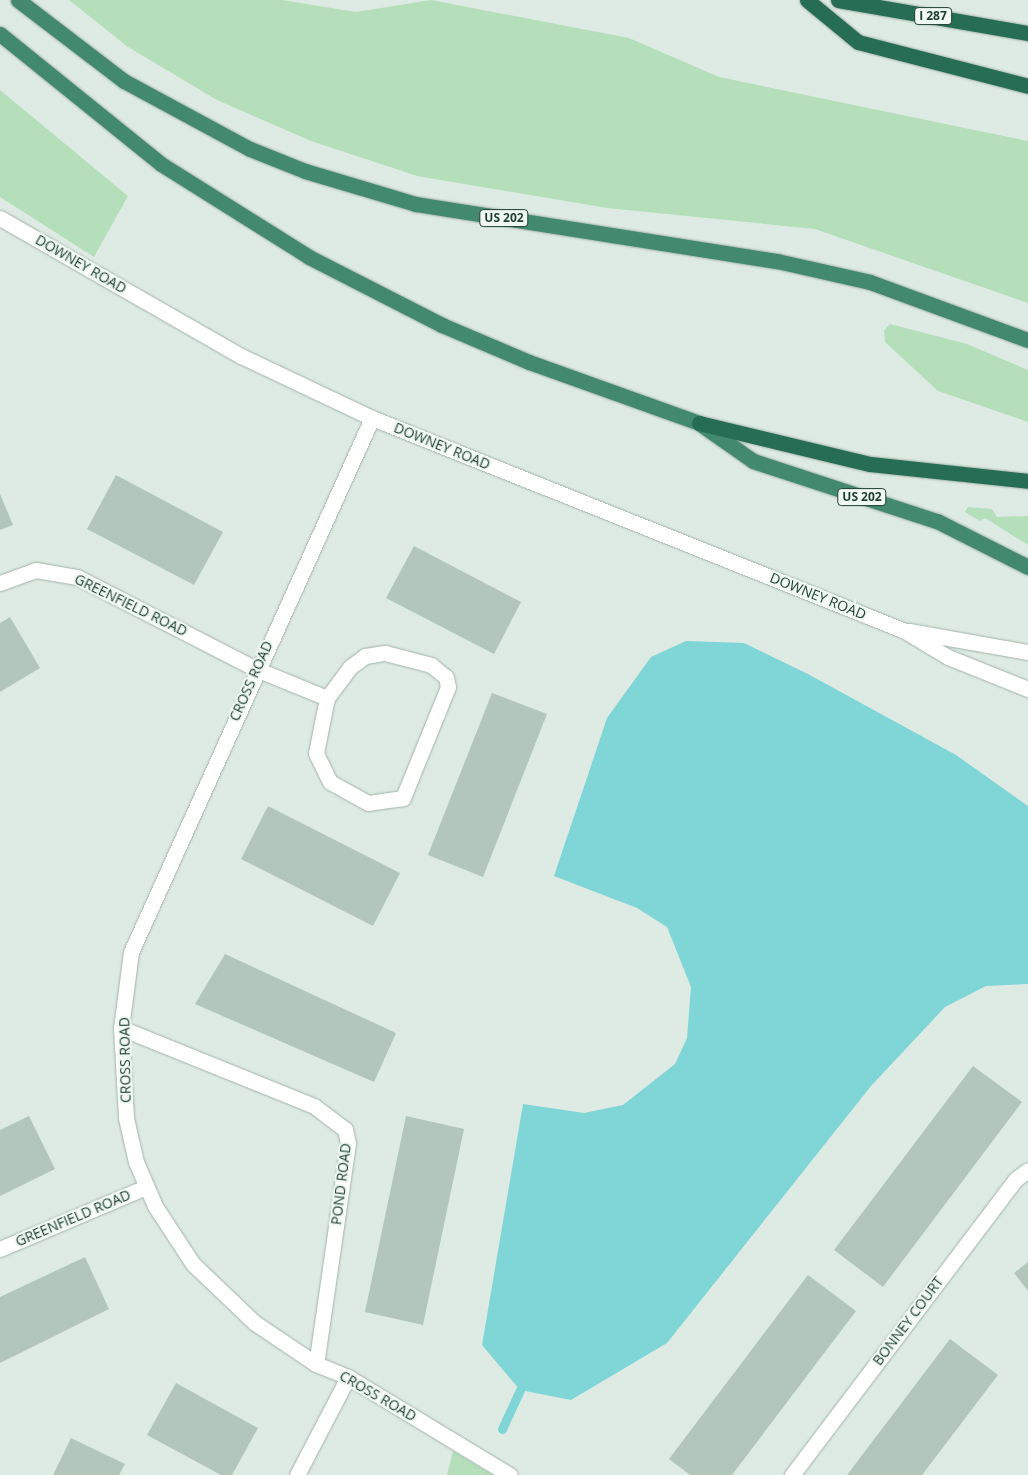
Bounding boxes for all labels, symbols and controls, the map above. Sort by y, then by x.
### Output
road number: I 287 [913,7,953,26]
road number: US 202 [479,208,529,228]
street label: DOWNEY ROAD [33,231,129,297]
street label: DOWNEY ROAD [391,419,493,473]
road number: US 202 [837,488,887,507]
street label: DOWNEY ROAD [767,569,869,623]
street label: GREENFIELD ROAD [72,570,190,640]
street label: CROSS ROAD [226,638,276,724]
street label: CROSS ROAD [116,1017,134,1103]
street label: POND ROAD [328,1142,354,1226]
street label: GREENFIELD ROAD [13,1186,133,1250]
street label: BONNEY COURT [869,1273,947,1369]
street label: CROSS ROAD [337,1367,419,1425]

